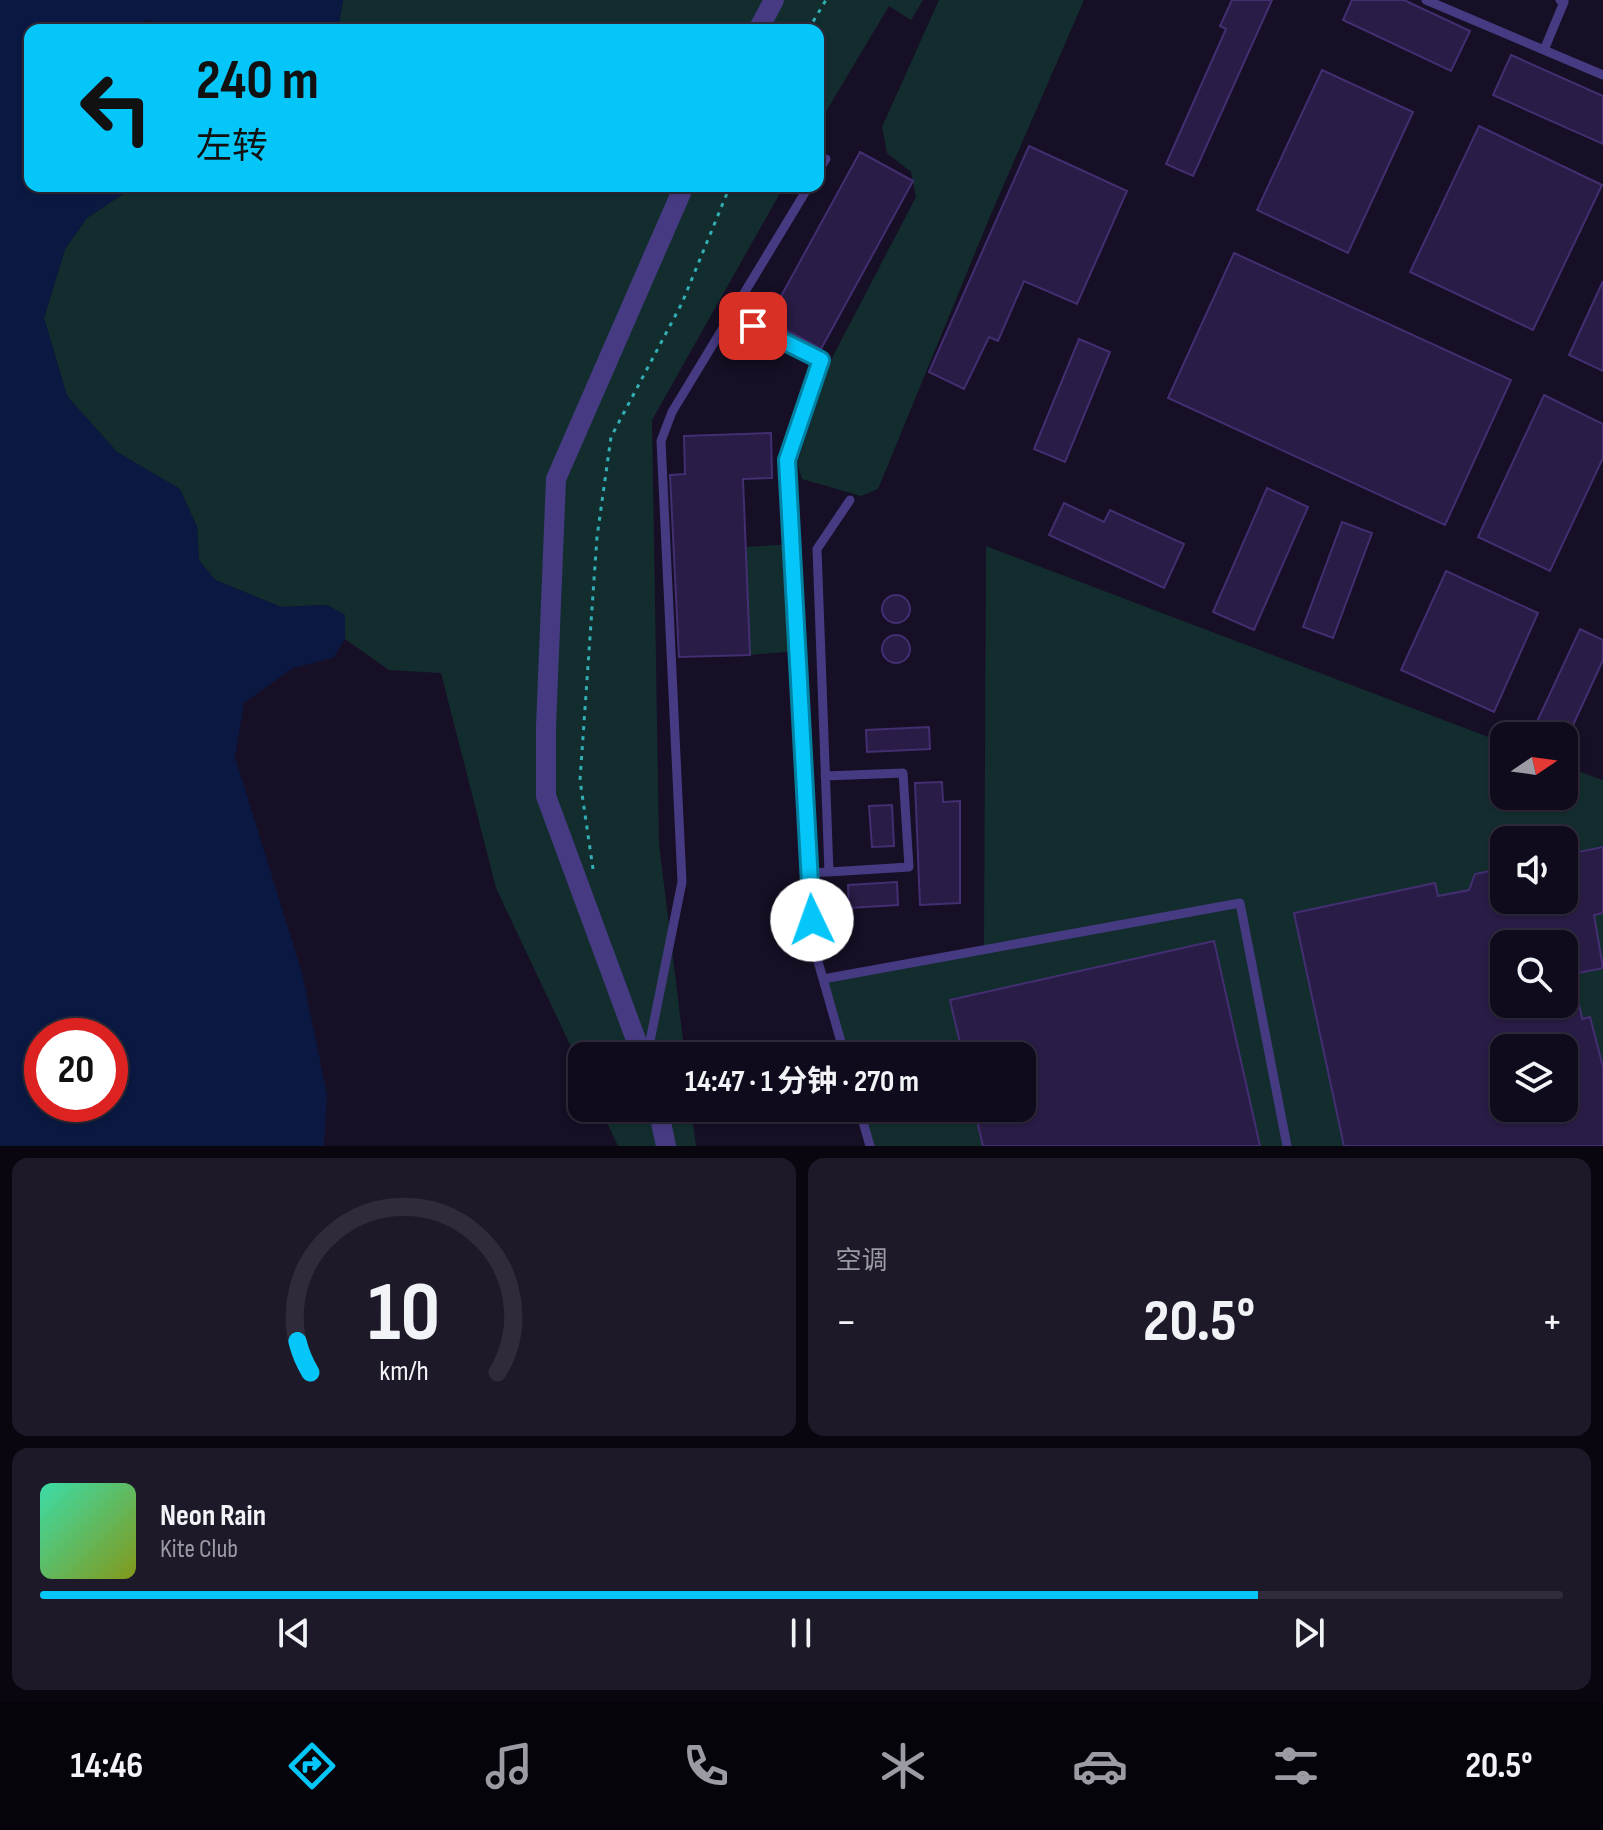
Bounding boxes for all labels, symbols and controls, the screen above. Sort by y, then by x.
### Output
text: 240 m [196,48,319,115]
icon: left [64,56,168,160]
text: 左转 [196,126,268,169]
pin [719,292,787,360]
icon: arrive [731,304,775,348]
north arrow [1490,722,1578,810]
map controls [1490,722,1578,1122]
button: sound [1490,826,1578,914]
position arrow [770,878,854,962]
button: search [1490,930,1578,1018]
speed limit sign: 20 [24,1018,128,1122]
button: layers [1490,1034,1578,1122]
text: 14:47 · 1 分钟 · 270 m [685,1064,919,1100]
text: 空调 [836,1246,888,1277]
text: 10 [368,1264,440,1364]
text: 20.5° [1143,1286,1255,1358]
text: − [836,1296,857,1349]
text: + [1541,1296,1563,1349]
text: km/h [379,1354,428,1389]
text: Neon Rain [160,1498,266,1534]
text: Kite Club [160,1534,238,1565]
icon: previous [272,1611,316,1655]
icon: pause [779,1611,823,1655]
icon: next [1287,1611,1331,1655]
icon: directions [284,1738,340,1794]
icon: music [481,1738,537,1794]
icon: phone [678,1738,734,1794]
icon: climate [875,1738,931,1794]
icon: car [1072,1738,1128,1794]
icon: filters [1268,1738,1324,1794]
text: 14:46 [70,1745,143,1788]
text: 20.5° [1465,1745,1533,1788]

